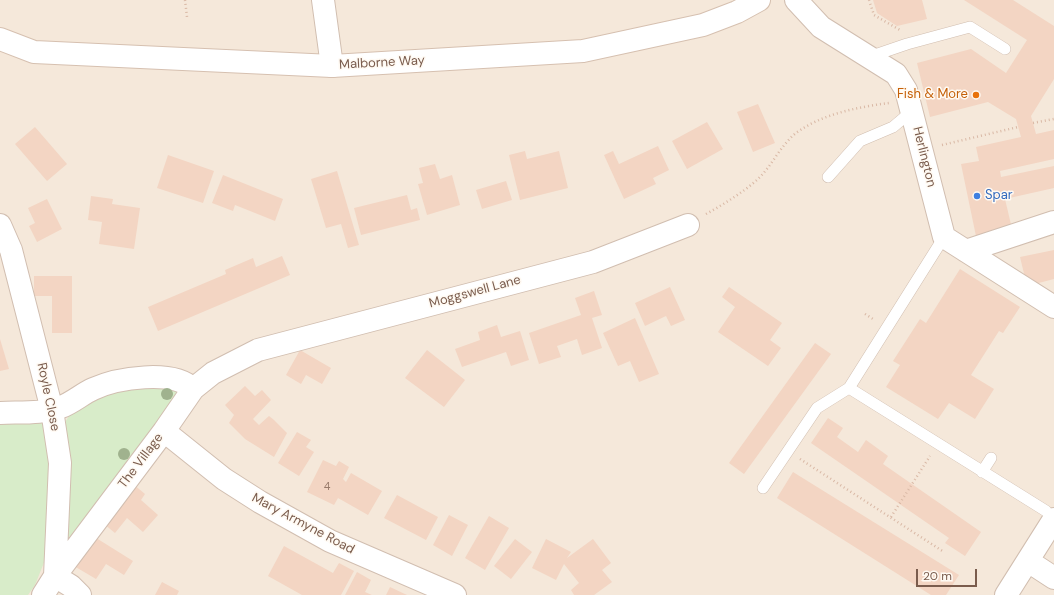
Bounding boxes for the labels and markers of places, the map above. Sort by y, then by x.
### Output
place label: Fish & More [897,87,968,103]
marker: Fish & More [971,90,981,100]
place label: Spar [985,188,1013,204]
marker: Spar [972,191,982,201]

